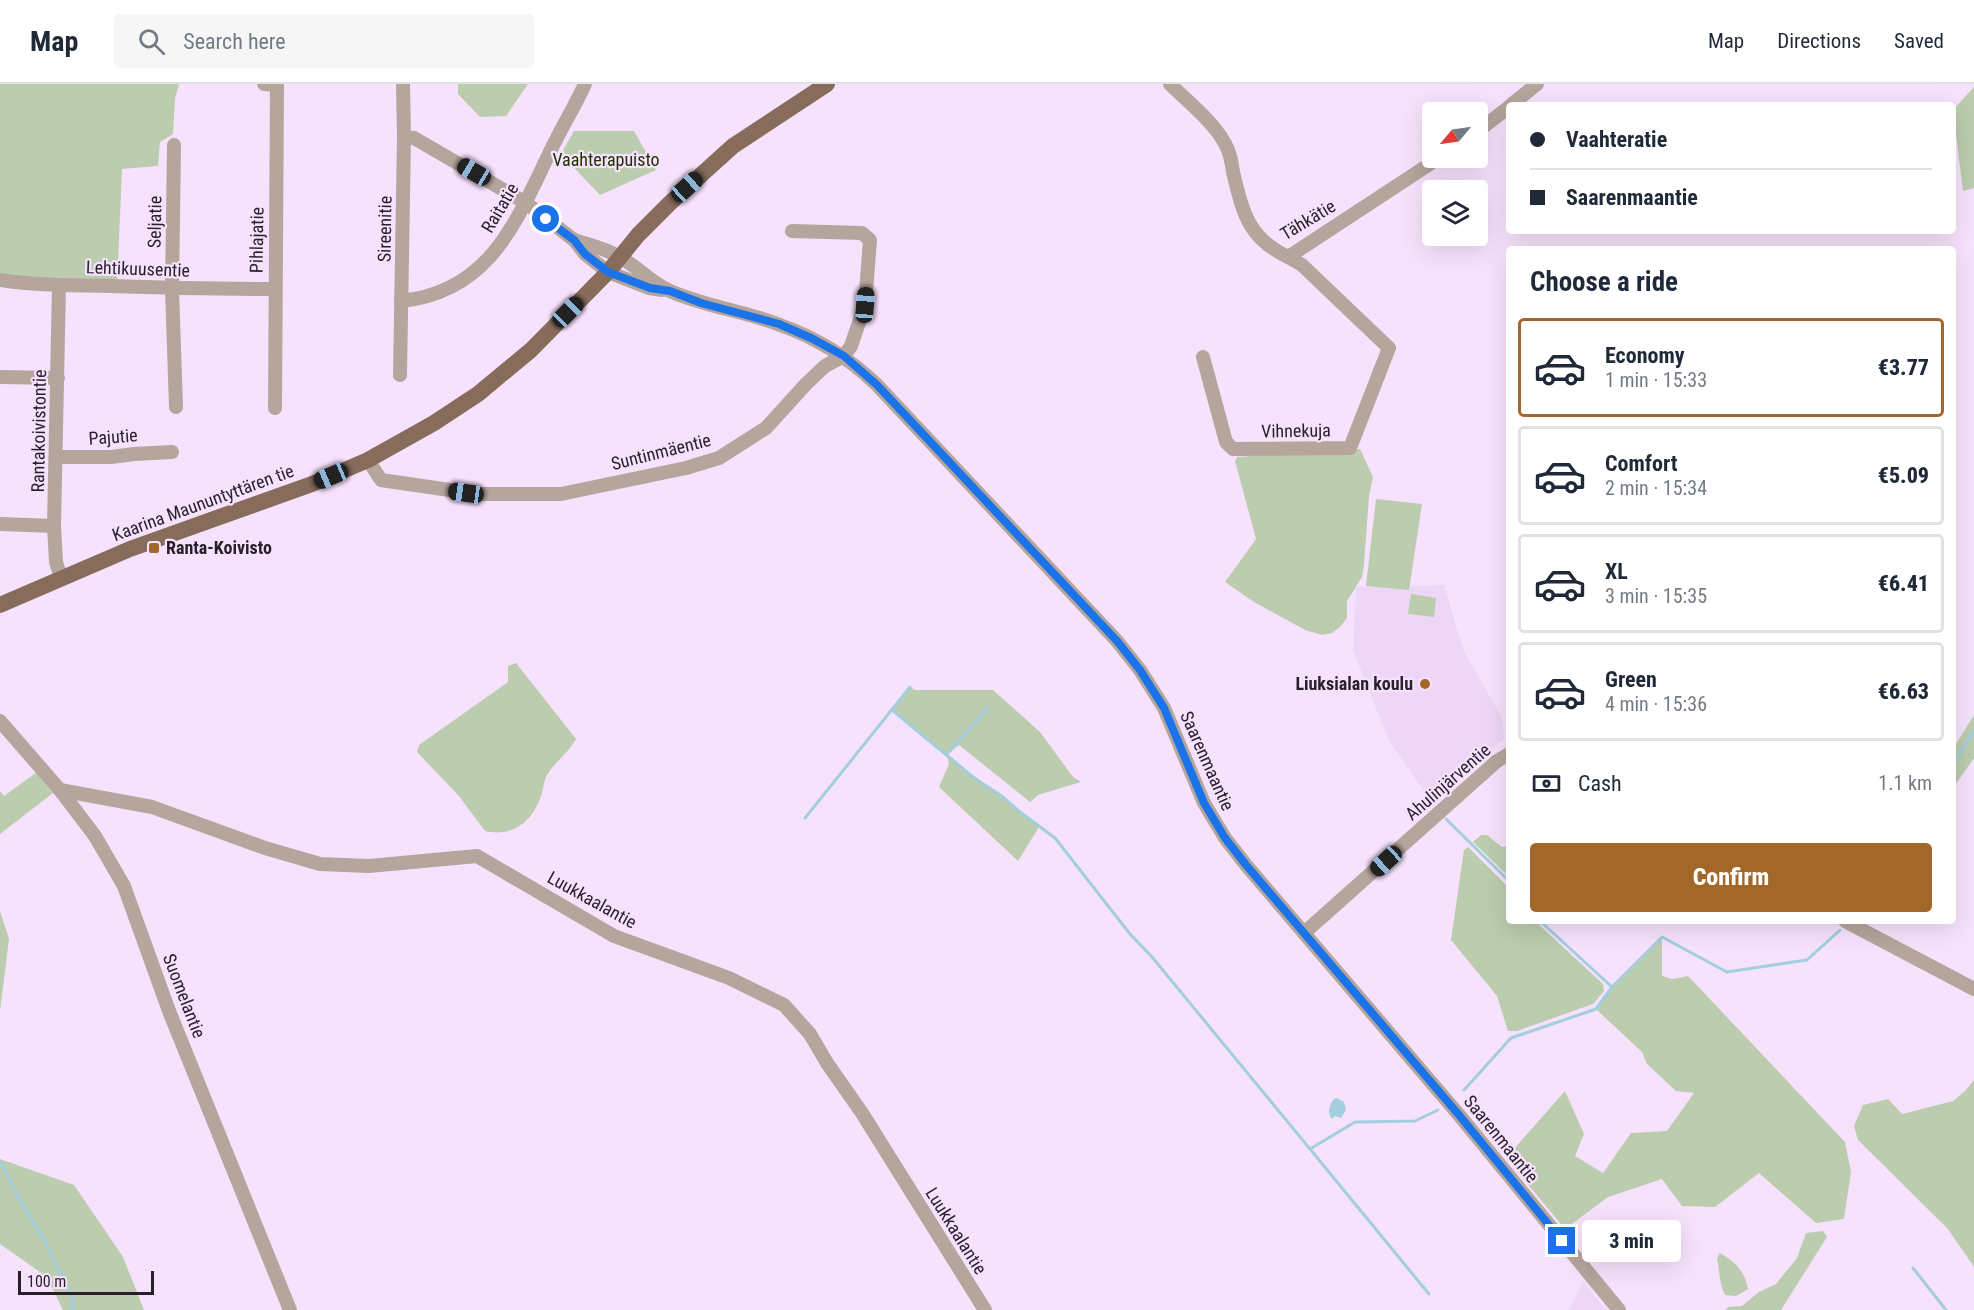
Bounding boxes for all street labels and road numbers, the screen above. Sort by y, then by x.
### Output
street label: Raitatie [477,179,523,236]
street label: Tähkätie [1276,195,1339,244]
street label: Seljatie [144,196,165,248]
street label: Sireenitie [373,196,396,262]
street label: Pihlajatie [245,207,268,273]
street label: Lehtikuusentie [86,256,190,281]
street label: Rantakoivistontie [27,369,50,493]
street label: Vihnekuja [1261,419,1331,442]
street label: Pajutie [88,424,138,449]
street label: Suntinmäentie [609,429,713,474]
street label: Kaarina Maununtyttären tie [109,460,297,545]
street label: Saarenmaantie [1176,708,1239,814]
street label: Ahulinjärventie [1401,739,1494,824]
street label: Luukkaalantie [544,867,640,933]
street label: Suomelantie [159,951,210,1041]
street label: Saarenmaantie [1460,1091,1543,1187]
street label: Luukkaalantie [921,1183,991,1278]

